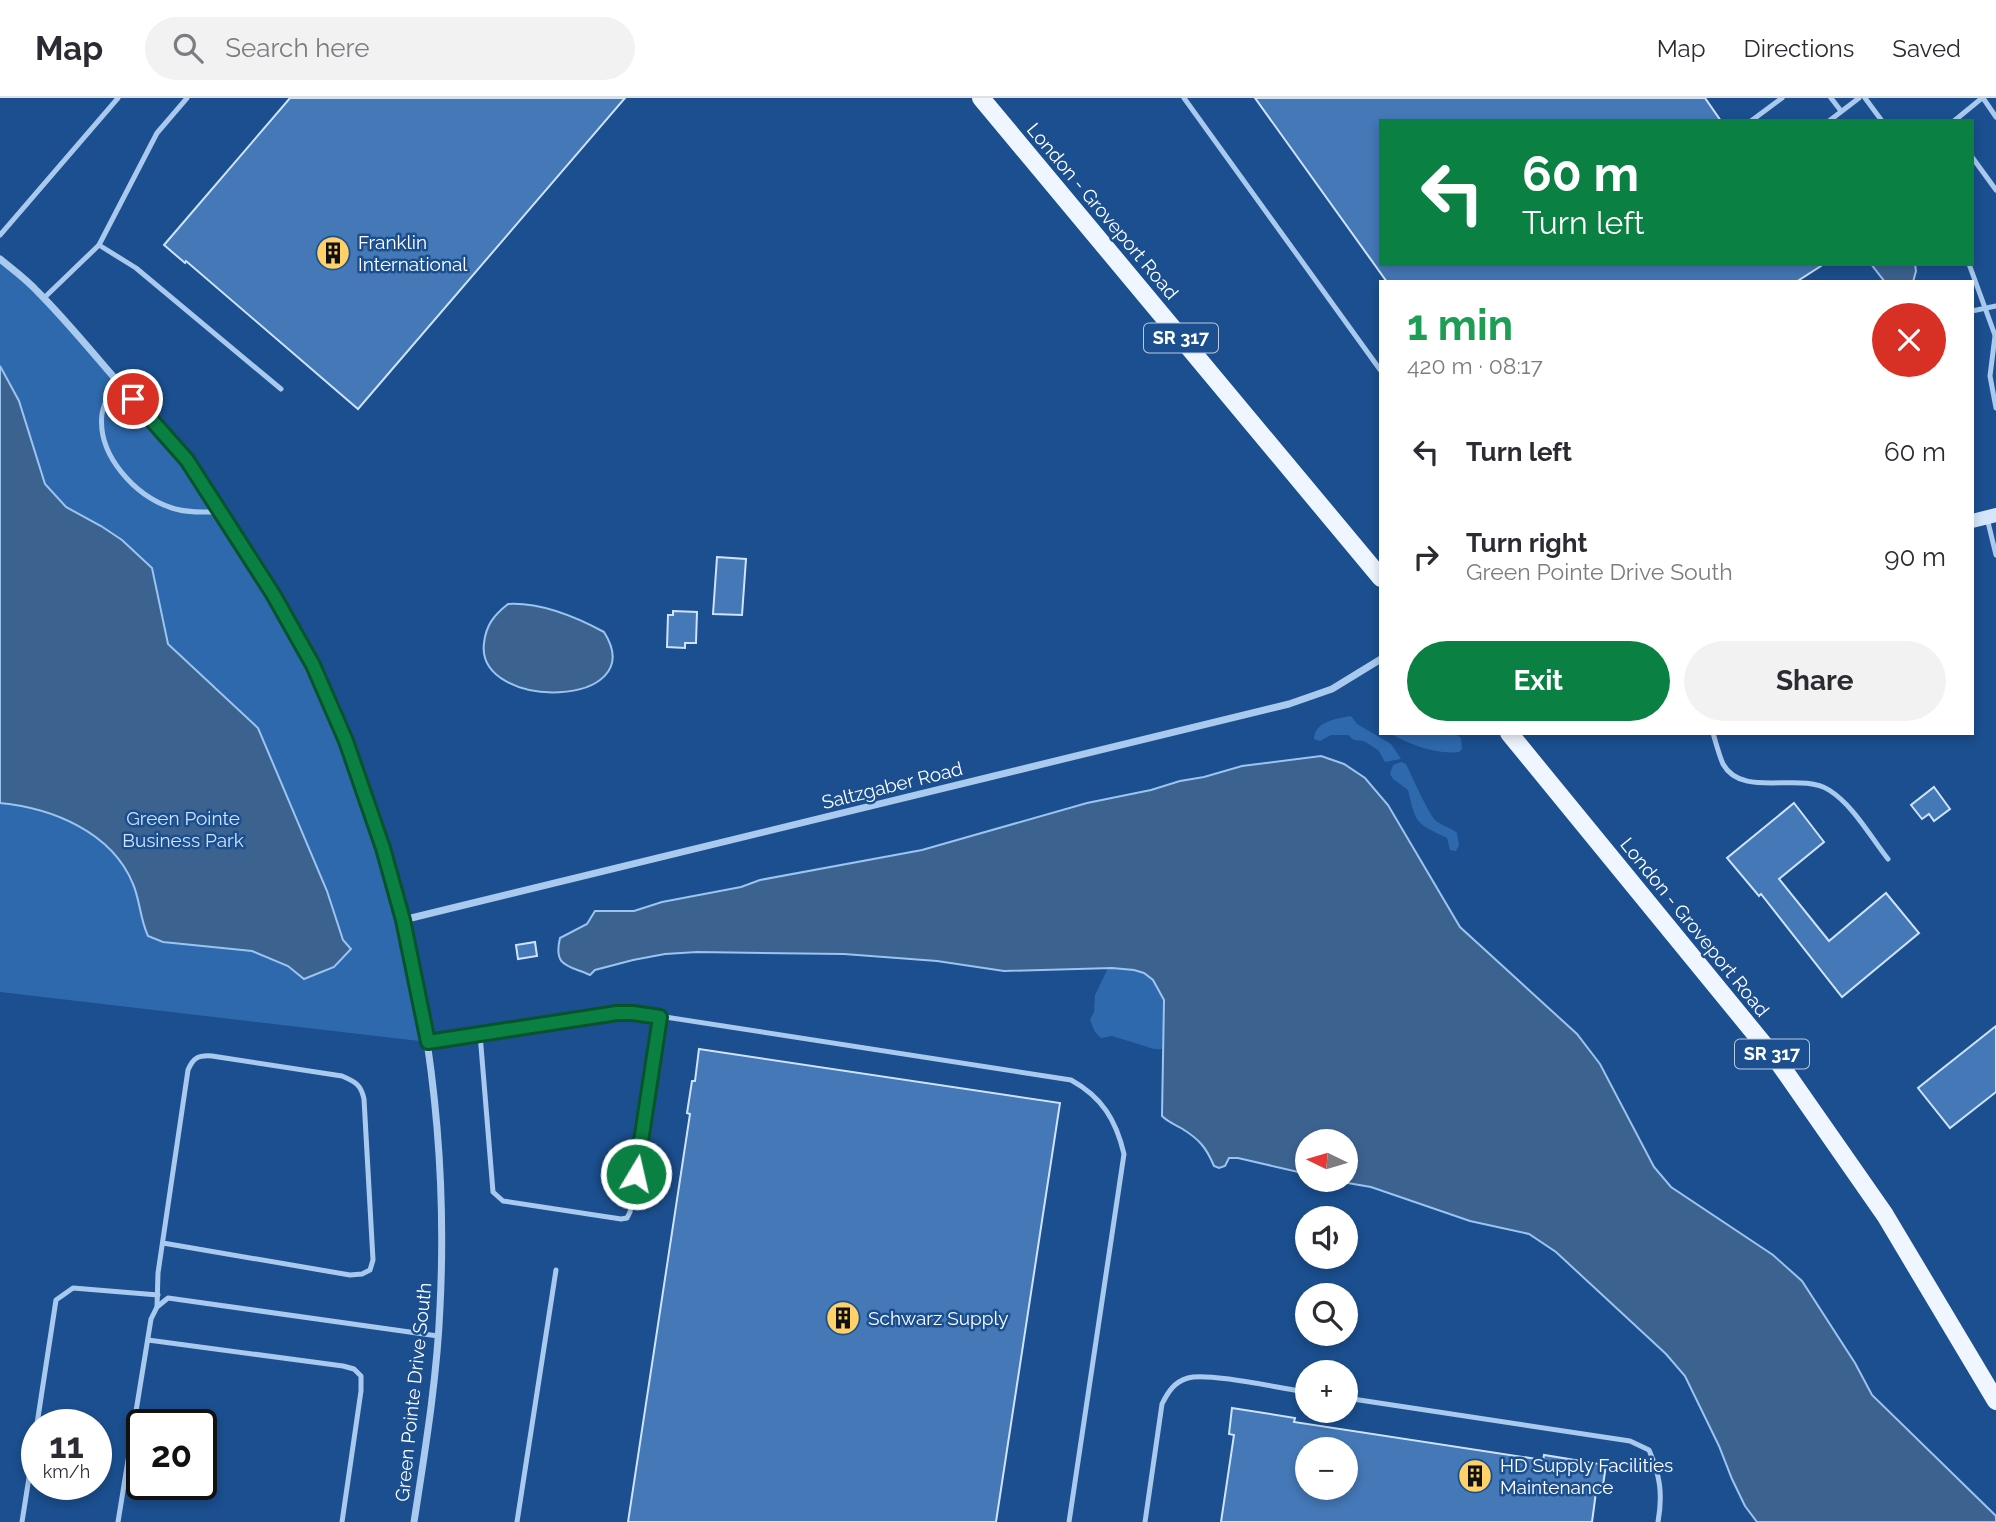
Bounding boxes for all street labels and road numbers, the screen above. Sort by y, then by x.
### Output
street label: London - Groveport Road [1023,118,1183,304]
road number: SR 317 [1144,324,1218,352]
street label: Saltzgaber Road [819,757,965,813]
street label: London - Groveport Road [1616,833,1774,1021]
road number: SR 317 [1735,1040,1809,1069]
street label: Green Pointe Drive South [391,1281,435,1503]

